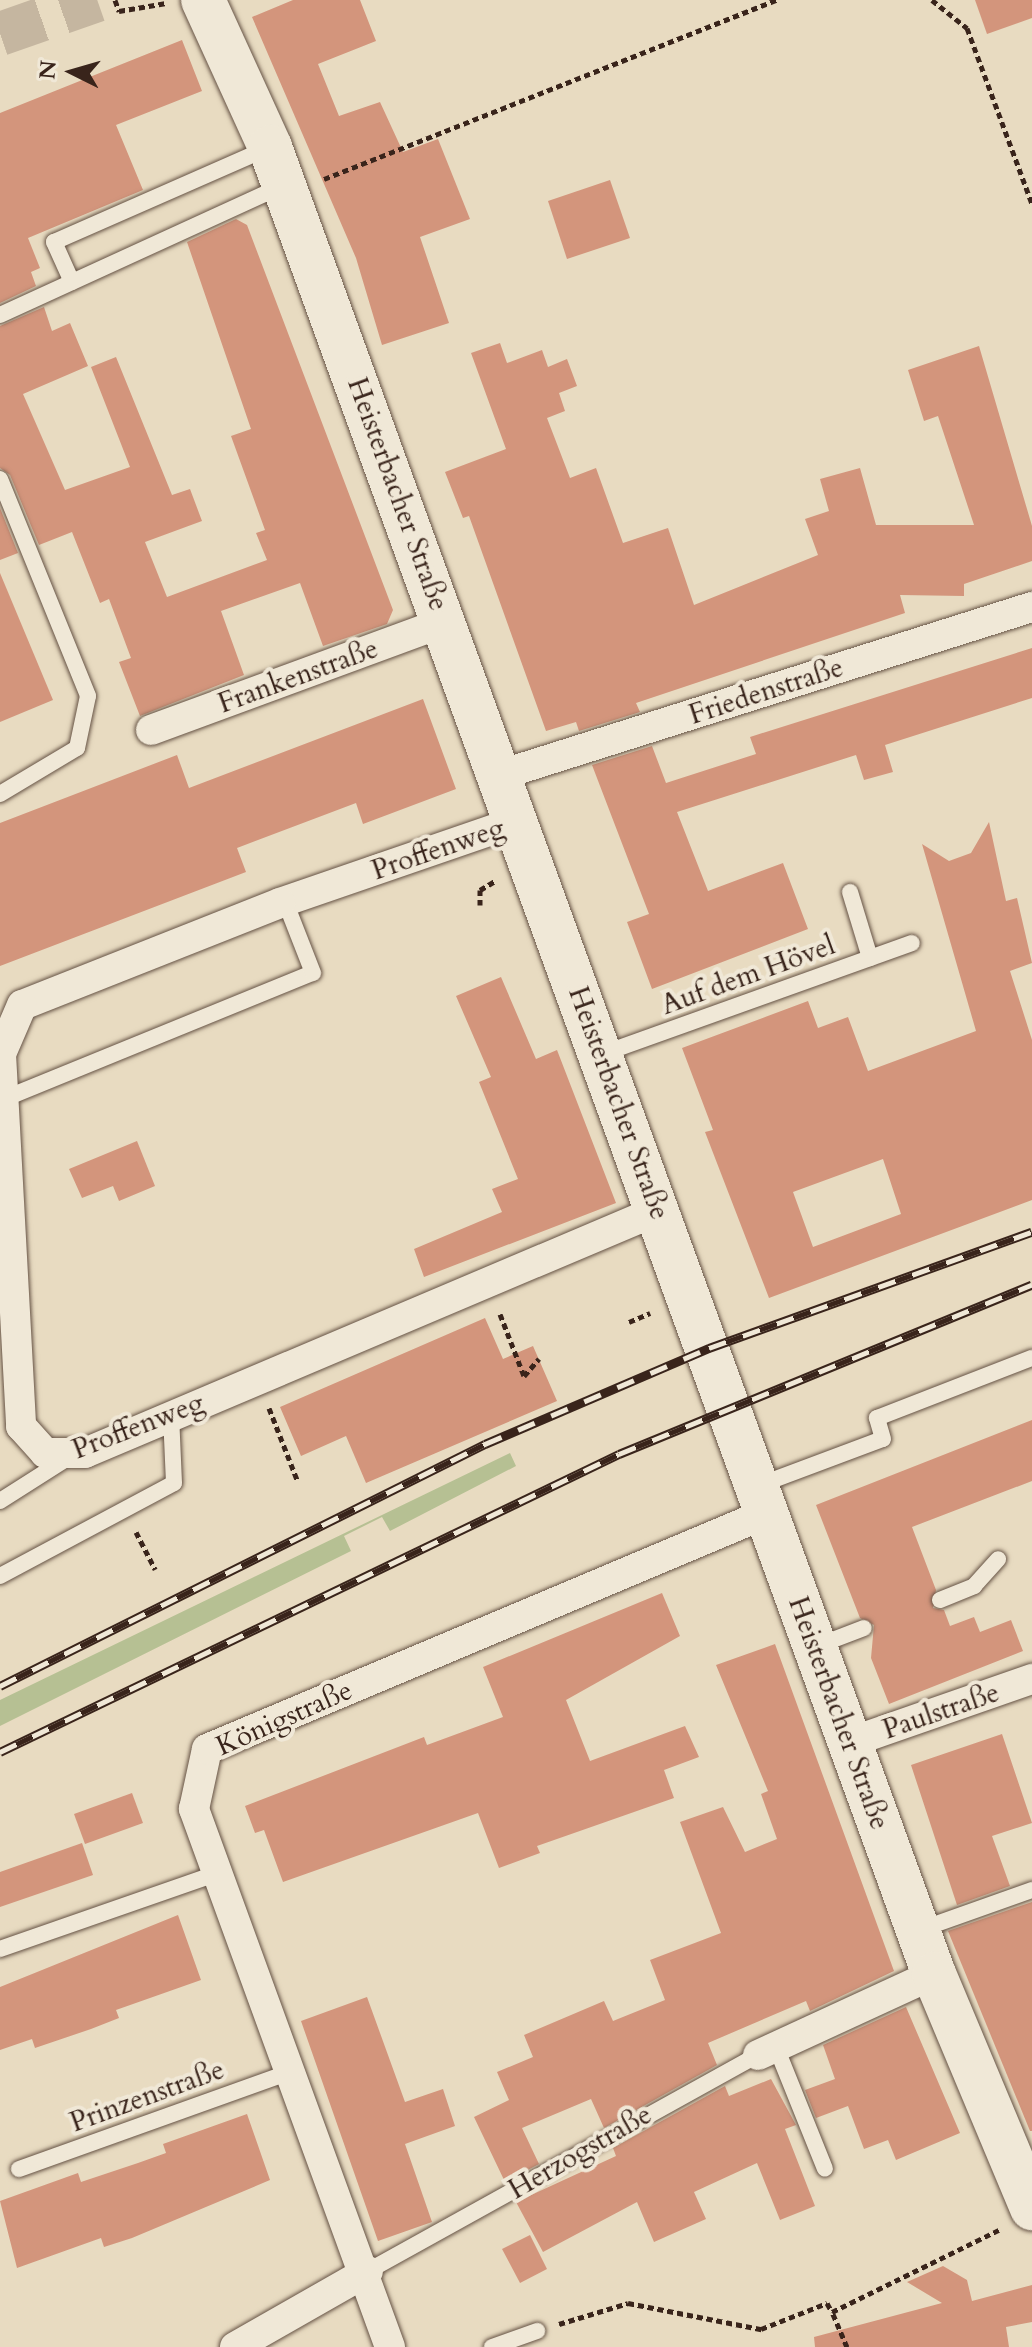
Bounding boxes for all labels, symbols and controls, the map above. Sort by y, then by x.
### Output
north arrow [32,32,112,112]
text: N [32,59,64,81]
street label: Heisterbacher Straße [340,373,456,615]
street label: Frankenstraße [213,632,383,720]
street label: Friedenstraße [685,650,847,732]
street label: Proffenweg [367,811,509,887]
street label: Auf dem Hövel [656,928,840,1022]
street label: Heisterbacher Straße [561,982,677,1224]
street label: Proffenweg [67,1386,209,1466]
street label: Heisterbacher Straße [781,1592,897,1834]
street label: Königstraße [211,1673,357,1763]
street label: Paulstraße [878,1675,1004,1747]
street label: Prinzenstraße [65,2053,229,2139]
street label: Herzogstraße [502,2098,658,2206]

